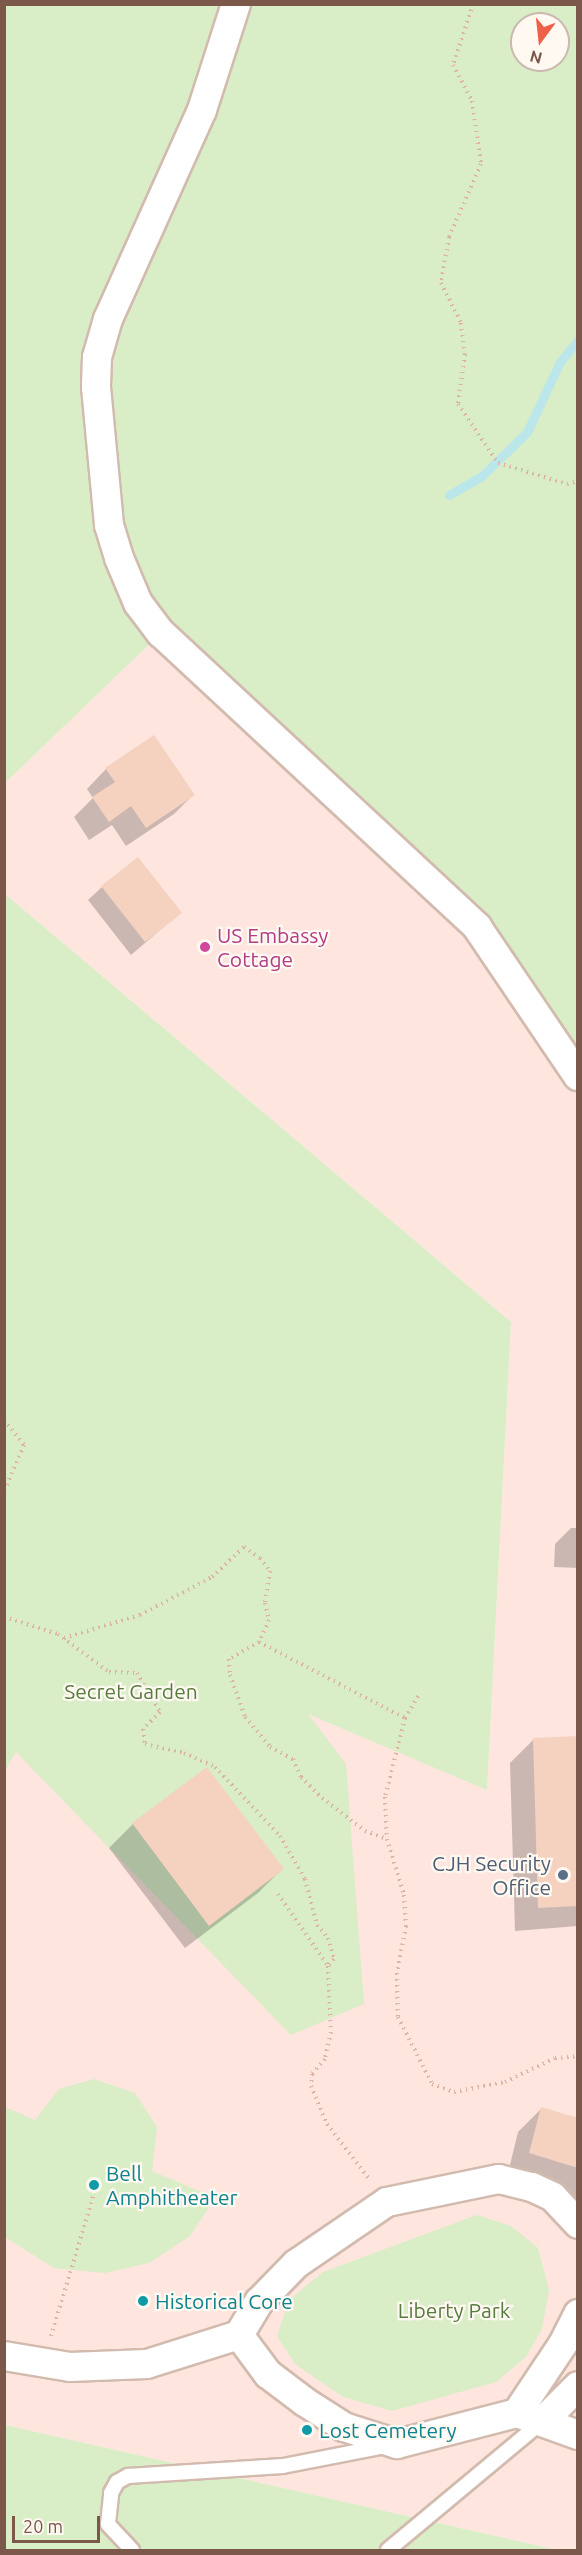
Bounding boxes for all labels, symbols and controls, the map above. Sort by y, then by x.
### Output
north arrow [510,12,570,72]
text: N [528,47,544,68]
place label: US Embassy Cottage [217,922,328,972]
marker: US Embassy Cottage [198,940,212,954]
park label: Secret Garden [64,1678,198,1704]
place label: CJH Security Office [432,1850,551,1900]
marker: CJH Security Office [556,1868,570,1882]
place label: Bell Amphitheater [106,2160,238,2210]
marker: Bell Amphitheater [87,2178,101,2192]
place label: Historical Core [155,2288,293,2314]
marker: Historical Core [136,2294,150,2308]
park label: Liberty Park [398,2297,510,2323]
place label: Lost Cemetery [319,2417,457,2443]
marker: Lost Cemetery [300,2423,314,2437]
scale bar [15,2504,104,2542]
text: 20 m [23,2516,63,2536]

